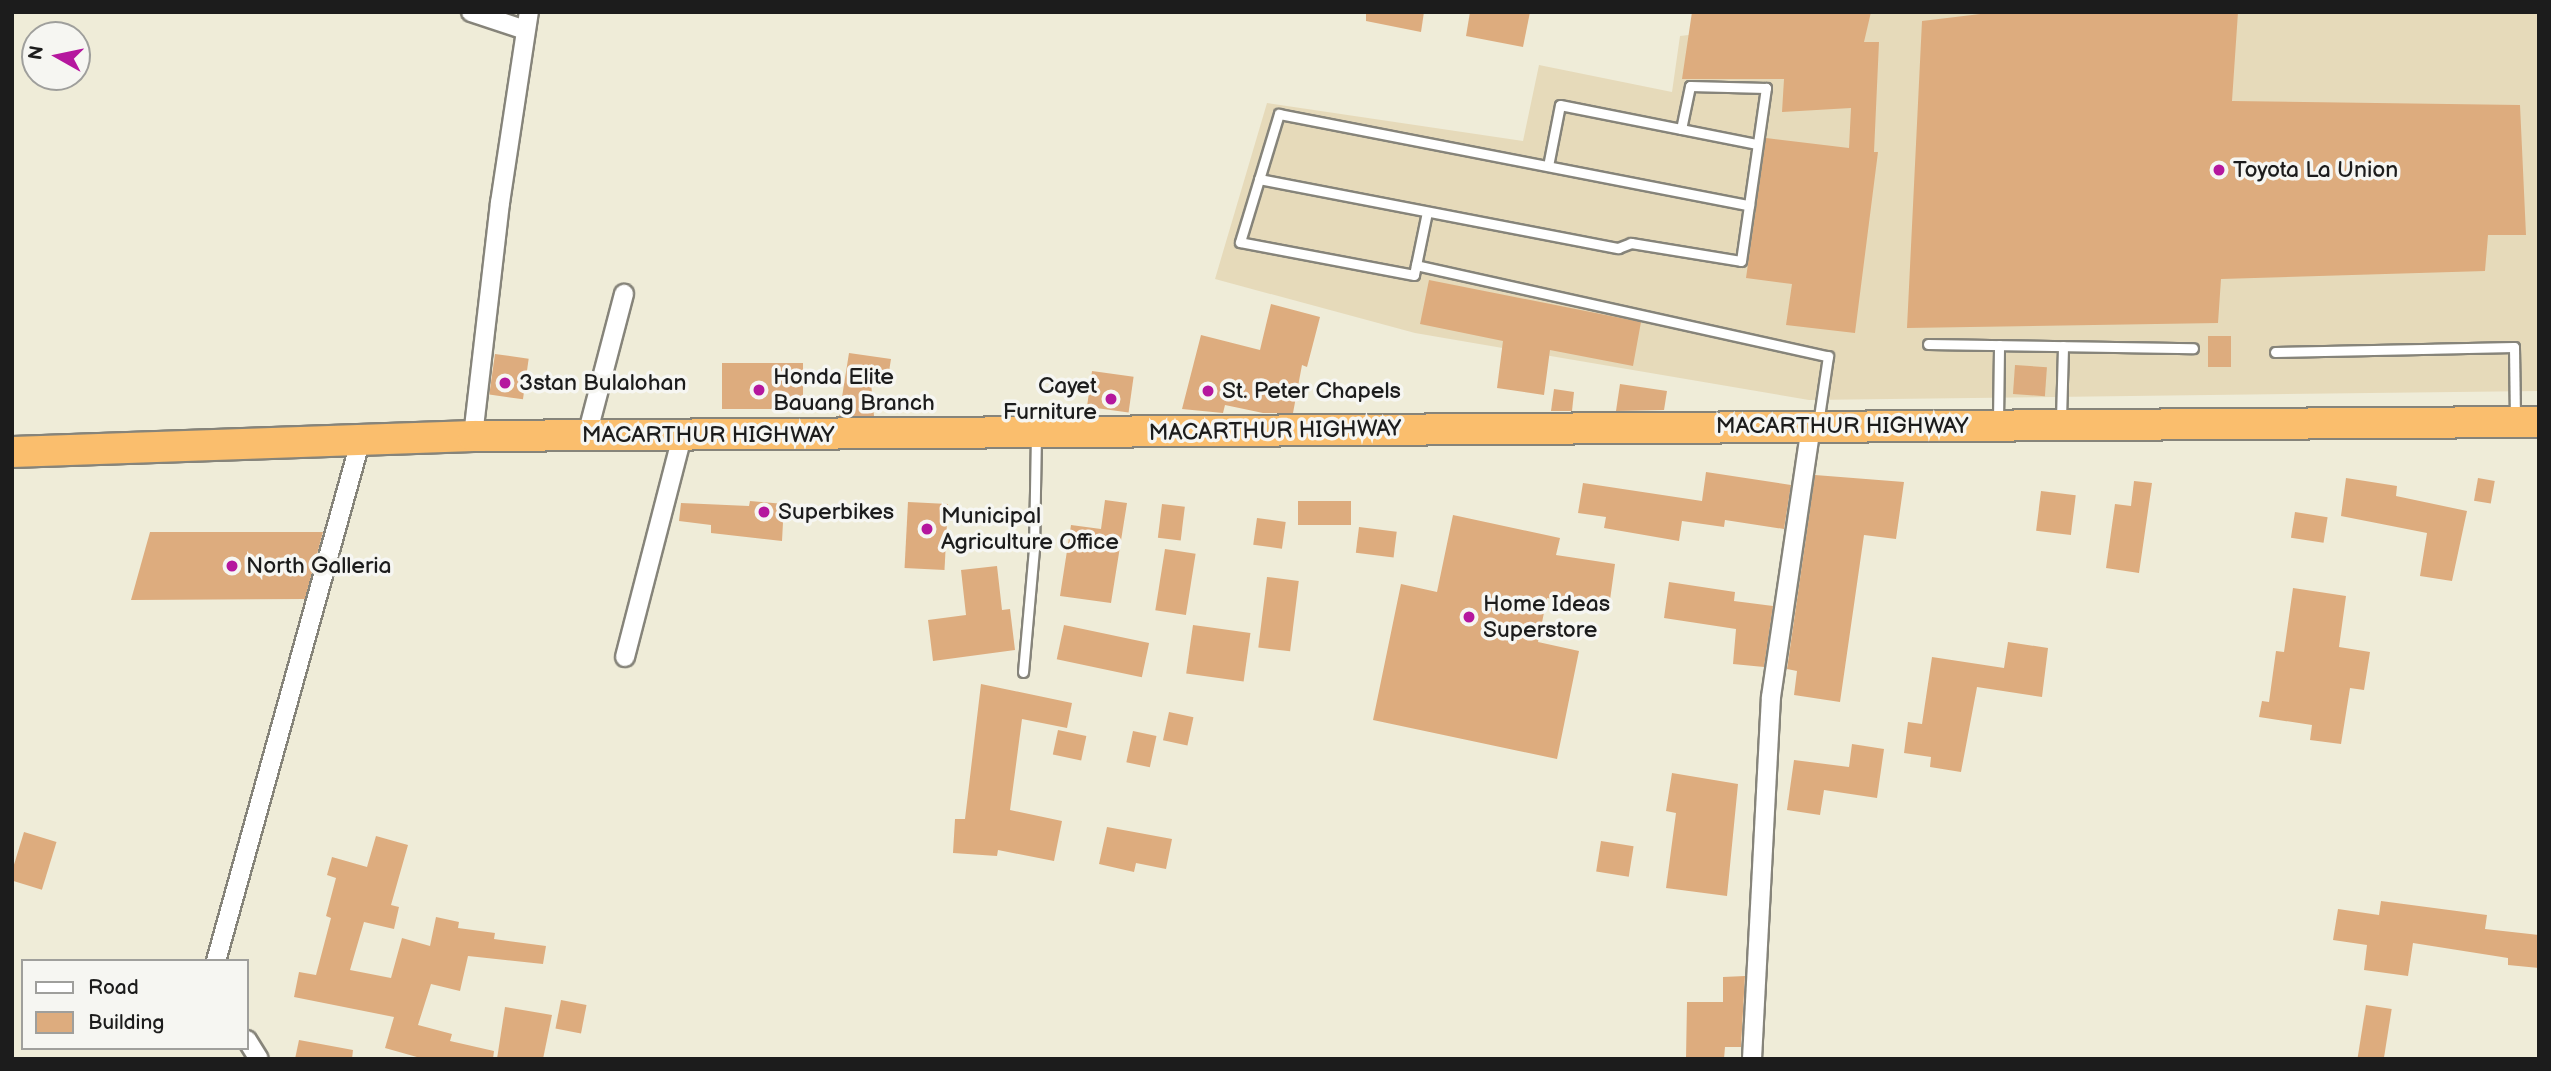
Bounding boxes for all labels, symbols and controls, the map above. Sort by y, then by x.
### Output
north arrow [21,21,91,91]
text: N [24,44,49,62]
place label: Toyota La Union [2233,156,2398,184]
marker: Toyota La Union [2211,162,2227,178]
place label: Honda Elite Bauang Branch [773,363,935,417]
place label: 3stan Bulalohan [519,369,686,397]
place label: Cayet Furniture [1003,372,1097,426]
marker: 3stan Bulalohan [497,375,513,391]
place label: St. Peter Chapels [1222,377,1401,405]
marker: Honda Elite Bauang Branch [751,382,767,398]
marker: St. Peter Chapels [1200,383,1216,399]
marker: Cayet Furniture [1103,391,1119,407]
street label: MACARTHUR HIGHWAY [1716,412,1968,440]
street label: MACARTHUR HIGHWAY [1148,415,1402,447]
street label: MACARTHUR HIGHWAY [582,421,834,449]
place label: Superbikes [778,498,894,526]
place label: Municipal Agriculture Office [941,502,1119,556]
marker: Superbikes [756,504,772,520]
marker: Municipal Agriculture Office [919,521,935,537]
place label: North Galleria [246,552,392,580]
marker: North Galleria [224,558,240,574]
place label: Home Ideas Superstore [1483,590,1610,644]
marker: Home Ideas Superstore [1461,609,1477,625]
legend [21,959,248,1050]
text: Road [88,975,139,1000]
text: Building [88,1010,164,1035]

